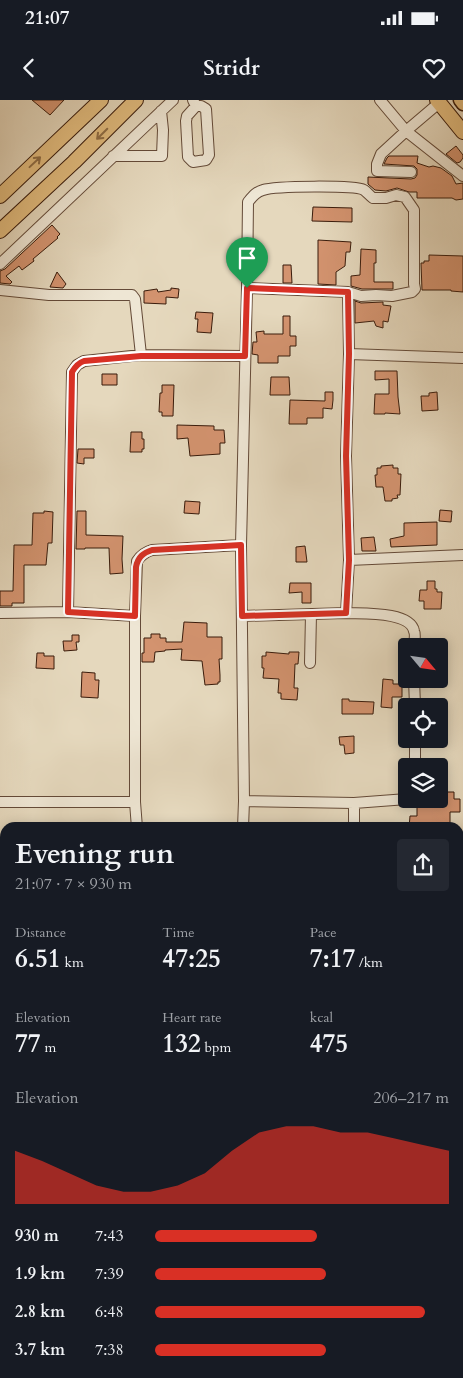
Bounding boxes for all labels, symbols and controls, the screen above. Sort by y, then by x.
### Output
text: 21:07 [25,5,69,31]
text: Stridr [203,53,260,83]
icon: back [15,54,43,82]
icon: heart [420,54,448,82]
one-way arrow [96,128,108,140]
one-way arrow [29,156,42,168]
pin [226,237,268,288]
icon: arrive [233,244,261,272]
north arrow [398,638,448,688]
map controls [398,638,448,808]
button: locate [398,698,448,748]
button: layers [398,758,448,808]
text: Evening run [15,835,174,873]
button: share [397,839,449,891]
text: 21:07 · 7 × 930 m [15,873,132,895]
text: Distance [15,923,66,942]
text: Time [162,923,195,942]
text: Pace [310,923,337,942]
text: 6.51 [15,942,61,976]
text: 47:25 [162,942,221,976]
text: 7:17 [310,942,355,976]
text: km [61,953,84,972]
text: /km [355,953,383,972]
text: Elevation [15,1008,71,1027]
text: Heart rate [162,1008,222,1027]
text: kcal [310,1008,333,1027]
text: 77 [15,1027,41,1061]
text: 132 [162,1027,201,1061]
text: 475 [310,1027,348,1061]
text: m [41,1038,56,1057]
text: bpm [201,1038,231,1057]
text: Elevation [15,1087,79,1109]
text: 206–217 m [373,1087,449,1109]
text: 930 m [15,1225,59,1247]
text: 7:43 [95,1225,124,1247]
text: 1.9 km [15,1263,65,1285]
text: 7:39 [95,1263,124,1285]
text: 2.8 km [15,1301,65,1323]
text: 6:48 [95,1301,124,1323]
text: 3.7 km [15,1339,65,1361]
text: 7:38 [95,1339,124,1361]

